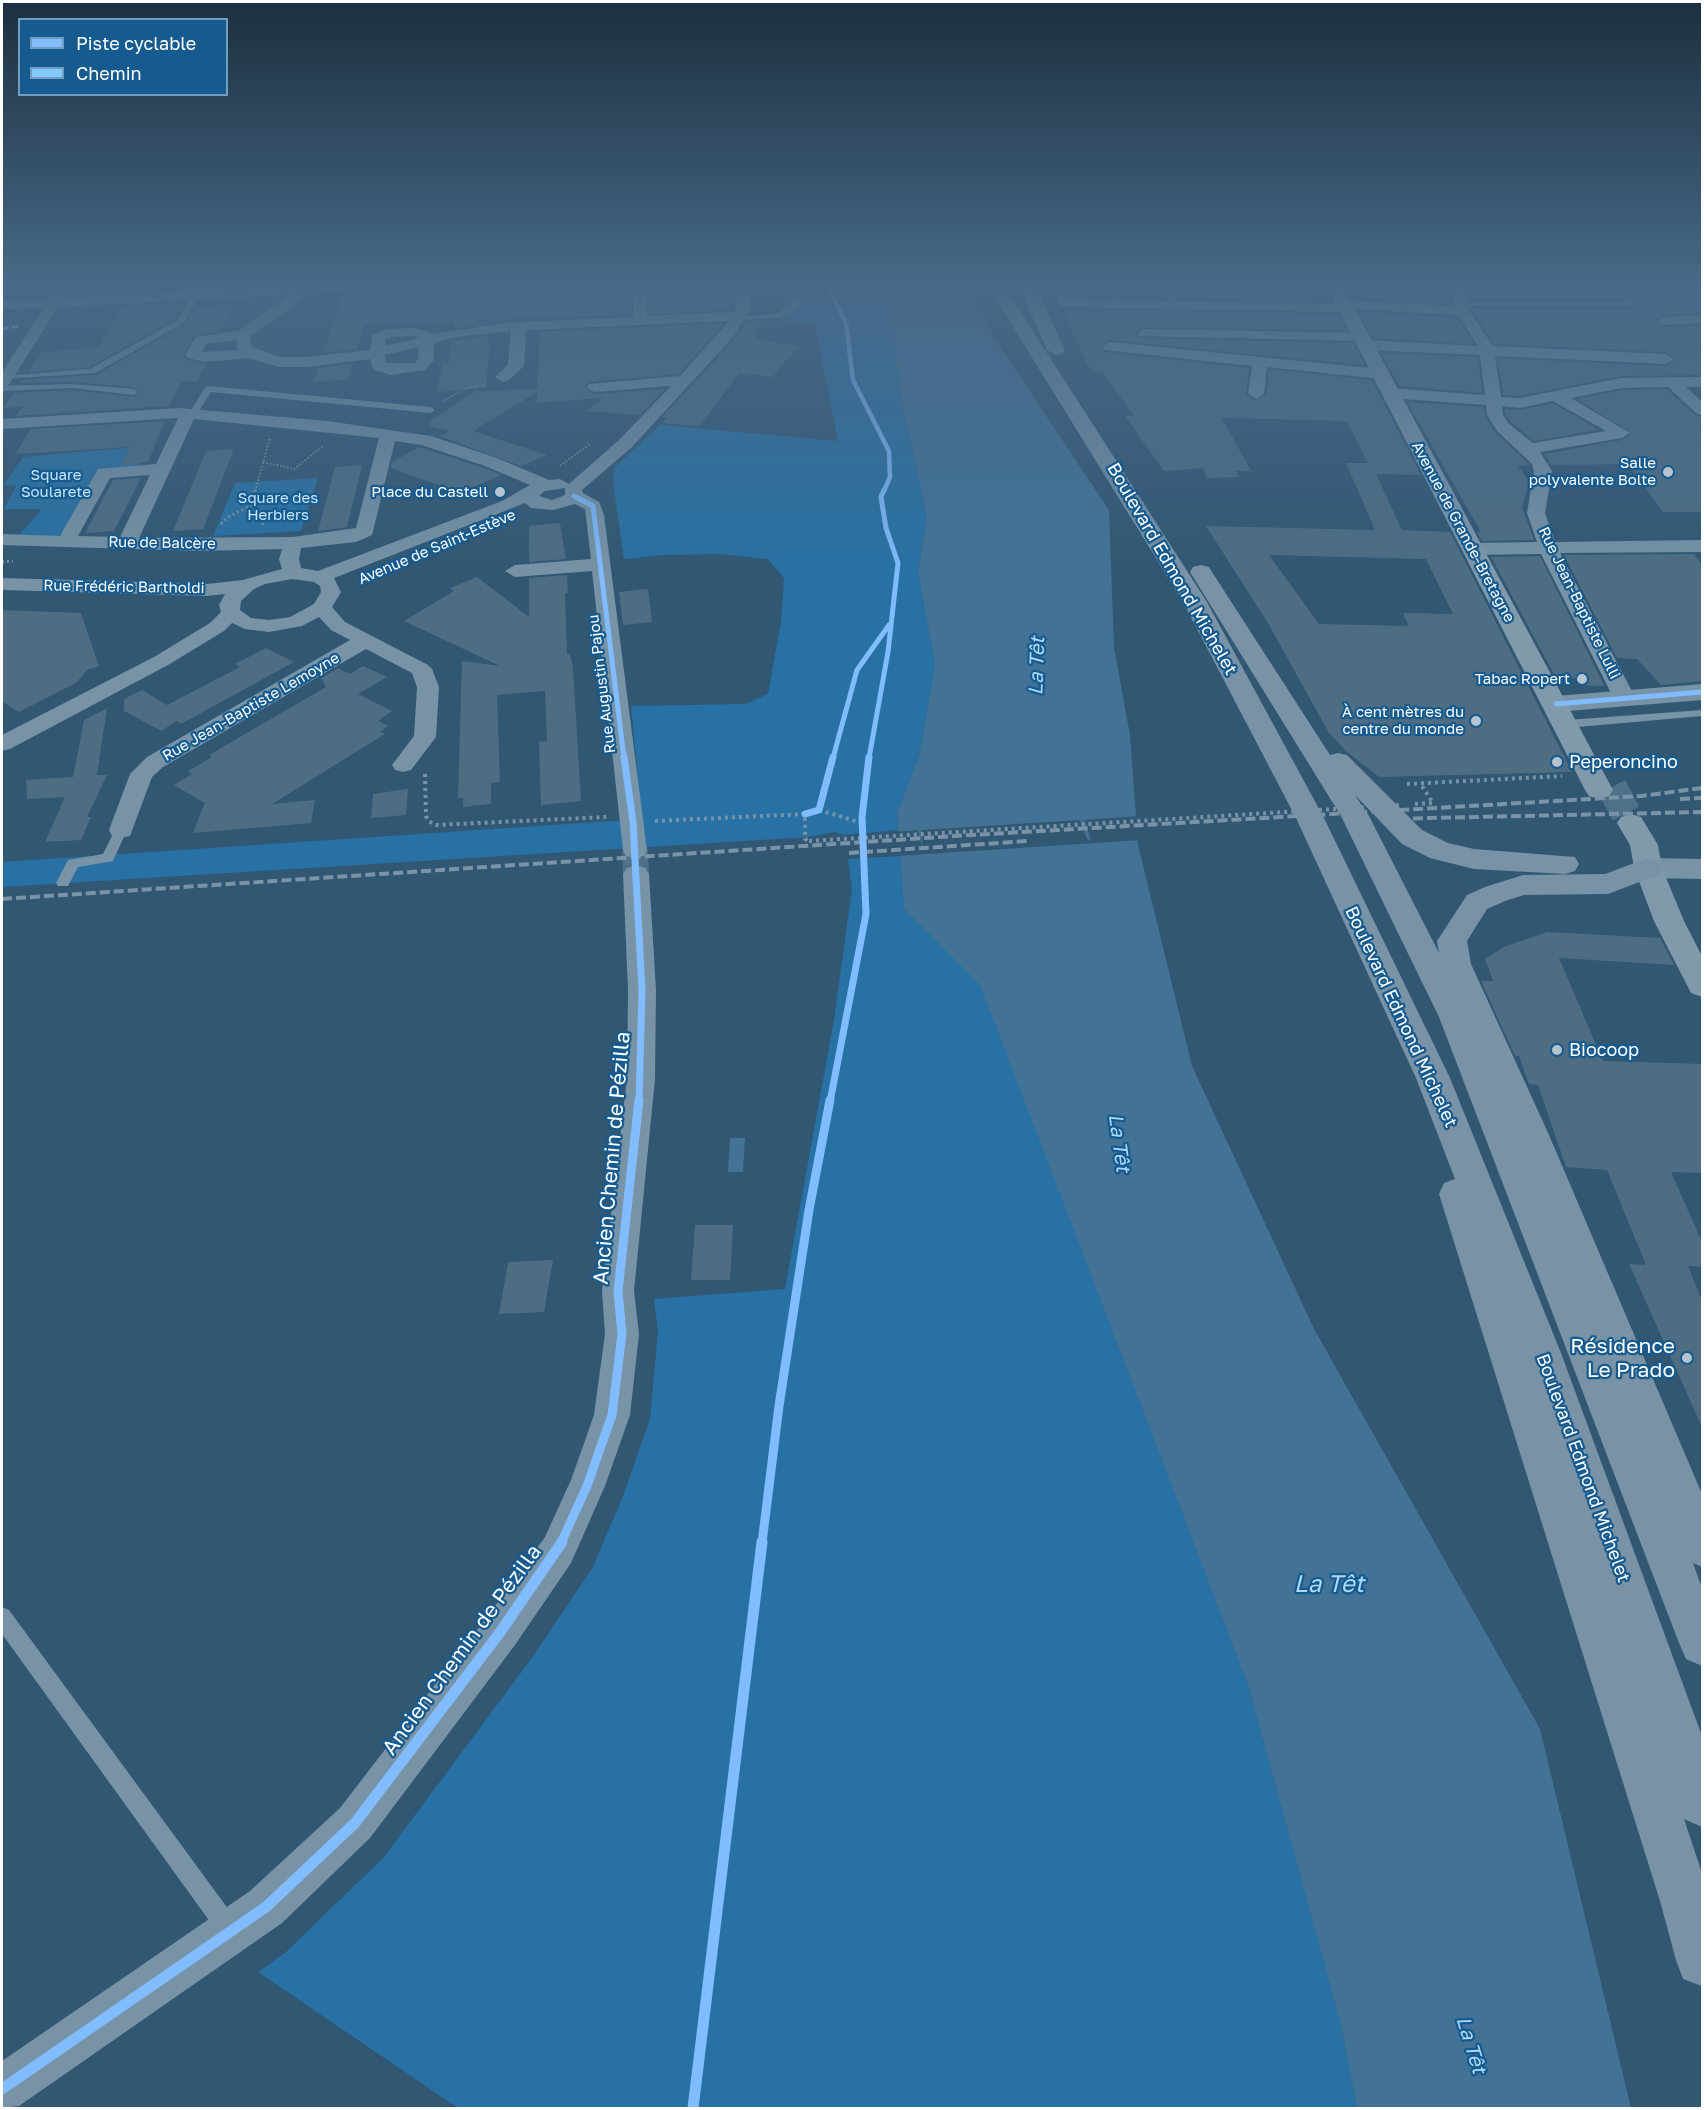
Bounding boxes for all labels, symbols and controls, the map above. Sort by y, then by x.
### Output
legend [18,18,228,96]
text: Piste cyclable [76,32,196,54]
text: Chemin [76,62,142,84]
street label: Avenue de Grande-Bretagne [1408,439,1518,625]
place label: Salle polyvalente Bolte [1529,454,1656,489]
street label: Boulevard Edmond Michelet [1102,459,1242,679]
marker: Salle polyvalente Bolte [1661,465,1675,479]
park label: Square Soularete [21,466,91,501]
place label: Place du Castell [371,483,488,501]
marker: Place du Castell [493,485,507,499]
park label: Square des Herbiers [238,489,318,524]
street label: Avenue de Saint-Estève [356,506,518,588]
street label: Rue Jean-Baptiste Lulli [1534,524,1624,682]
street label: Rue de Balcère [108,533,216,553]
street label: Rue Frédéric Bartholdi [43,577,205,597]
street label: Rue Augustin Pajou [585,614,619,754]
water label: La Têt [1024,636,1050,696]
street label: Rue Jean-Baptiste Lemoyne [159,649,343,765]
place label: Tabac Ropert [1475,670,1570,688]
marker: Tabac Ropert [1575,672,1589,686]
place label: À cent mètres du centre du monde [1342,703,1464,738]
marker: À cent mètres du centre du monde [1469,714,1483,728]
place label: Peperoncino [1569,751,1678,773]
marker: Peperoncino [1550,755,1564,769]
street label: Boulevard Edmond Michelet [1340,903,1462,1131]
street label: Ancien Chemin de Pézilla [588,1030,636,1286]
place label: Biocoop [1569,1039,1639,1061]
marker: Biocoop [1550,1043,1564,1057]
water label: La Têt [1103,1112,1135,1174]
place label: Résidence Le Prado [1570,1333,1675,1383]
street label: Boulevard Edmond Michelet [1532,1351,1634,1585]
marker: Résidence Le Prado [1680,1351,1694,1365]
street label: Ancien Chemin de Pézilla [377,1540,547,1760]
water label: La Têt [1294,1570,1364,1598]
water label: La Têt [1451,2013,1491,2077]

